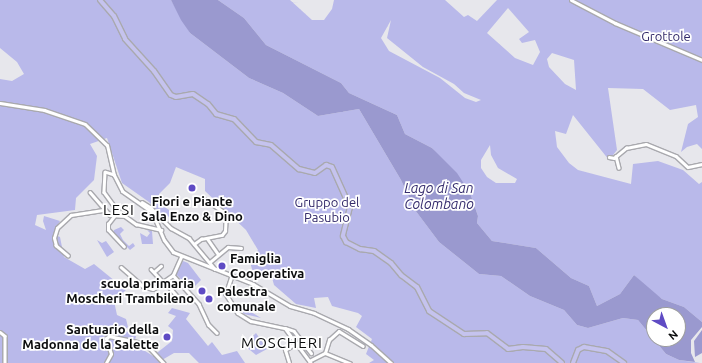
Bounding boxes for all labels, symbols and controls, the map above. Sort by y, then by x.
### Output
park label: Grottole [641,28,691,44]
water label: Lago di San Colombano [404,180,474,212]
marker: Fiori e Piante Sala Enzo & Dino [187,183,197,193]
place label: Fiori e Piante Sala Enzo & Dino [141,194,243,225]
park label: Gruppo del Pasubio [295,195,359,226]
district label: LESI [103,201,135,219]
place label: Famiglia Cooperativa [230,251,304,282]
marker: Famiglia Cooperativa [217,261,227,271]
place label: scuola primaria Moscheri Trambileno [66,276,194,307]
place label: Palestra comunale [217,284,276,315]
marker: scuola primaria Moscheri Trambileno [197,286,207,296]
marker: Palestra comunale [204,294,214,304]
north arrow [646,307,686,347]
place label: Santuario della Madonna de la Salette [22,322,159,353]
text: N [666,328,680,343]
marker: Santuario della Madonna de la Salette [162,332,172,342]
district label: MOSCHERI [241,334,323,352]

